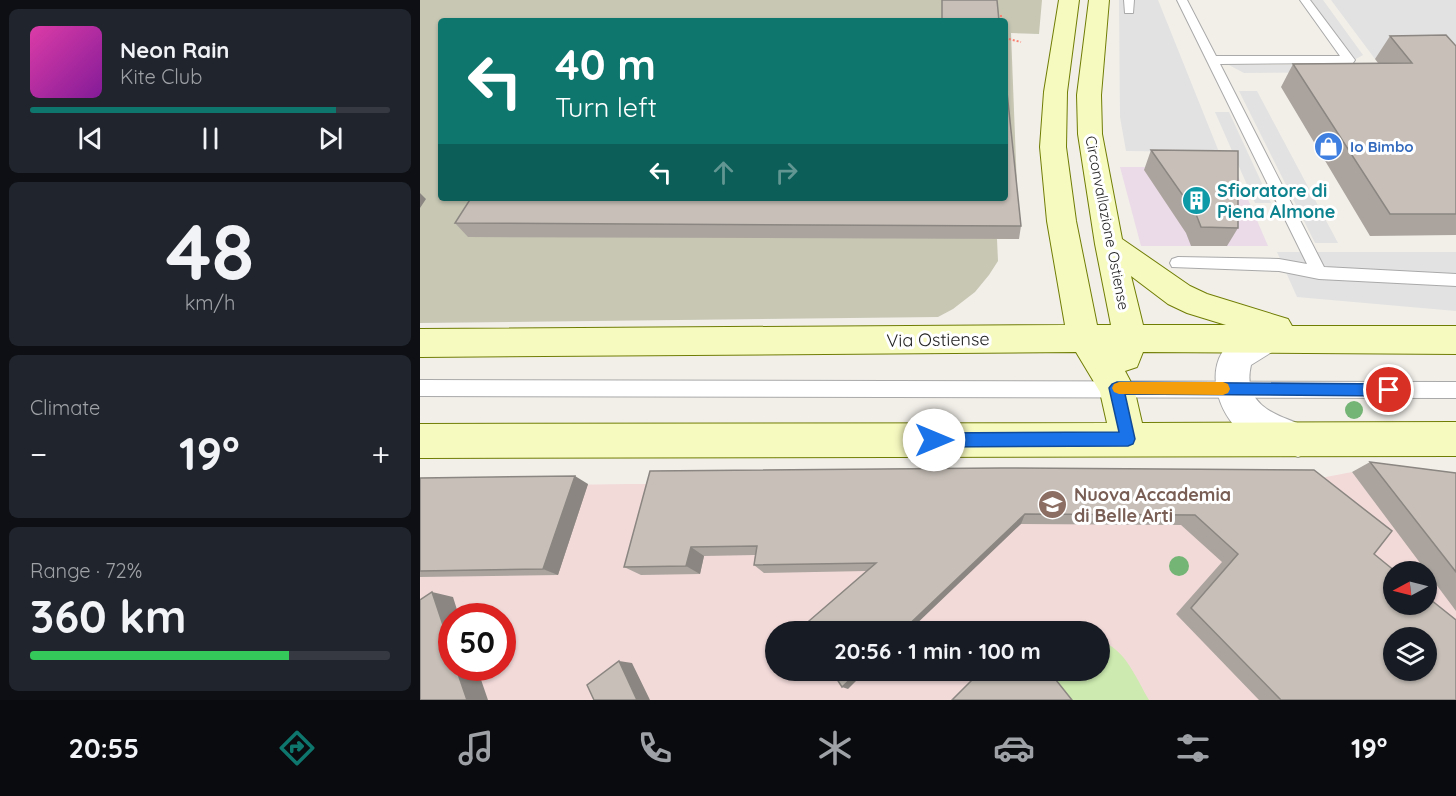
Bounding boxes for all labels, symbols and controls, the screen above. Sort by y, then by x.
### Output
text: Neon Rain [120,36,229,64]
text: 40 m [555,38,656,91]
icon: left [456,42,534,120]
text: Kite Club [120,64,202,89]
text: Turn left [555,90,657,124]
icon: previous [74,122,107,155]
icon: pause [194,122,227,155]
icon: next [314,122,347,155]
shop icon: Io Bimbo [1313,131,1345,163]
street label: Circonvallazione Ostiense [1081,134,1134,312]
place label: Io Bimbo [1350,137,1414,156]
icon: left [644,156,677,189]
icon: ahead [707,156,740,189]
icon: right [770,156,803,189]
place label: Sfioratore di Piena Almone [1217,179,1335,223]
building icon: Sfioratore di Piena Almone [1180,185,1212,217]
text: 48 [166,202,254,300]
text: km/h [185,290,235,315]
street label: Via Ostiense [886,327,990,352]
pin [1363,364,1414,415]
icon: arrive [1372,373,1405,406]
text: Climate [30,395,100,420]
position arrow [902,408,966,472]
text: 19° [179,425,240,481]
text: − [30,433,47,474]
text: + [371,433,390,474]
place label: Nuova Accademia di Belle Arti [1074,483,1231,527]
school or university icon: Nuova Accademia di Belle Arti [1037,489,1069,521]
text: Range · 72% [30,558,142,583]
north arrow [1383,561,1437,615]
map controls [1383,561,1437,681]
text: 360 km [30,588,186,644]
speed limit sign: 50 [438,603,516,681]
button: layers [1383,627,1437,681]
text: 20:56 · 1 min · 100 m [834,637,1041,665]
icon: directions [276,727,318,769]
icon: music [455,727,497,769]
icon: phone [634,727,676,769]
icon: climate [814,727,856,769]
icon: car [993,727,1035,769]
icon: filters [1172,727,1214,769]
text: 20:55 [69,731,139,765]
text: 19° [1351,731,1387,765]

